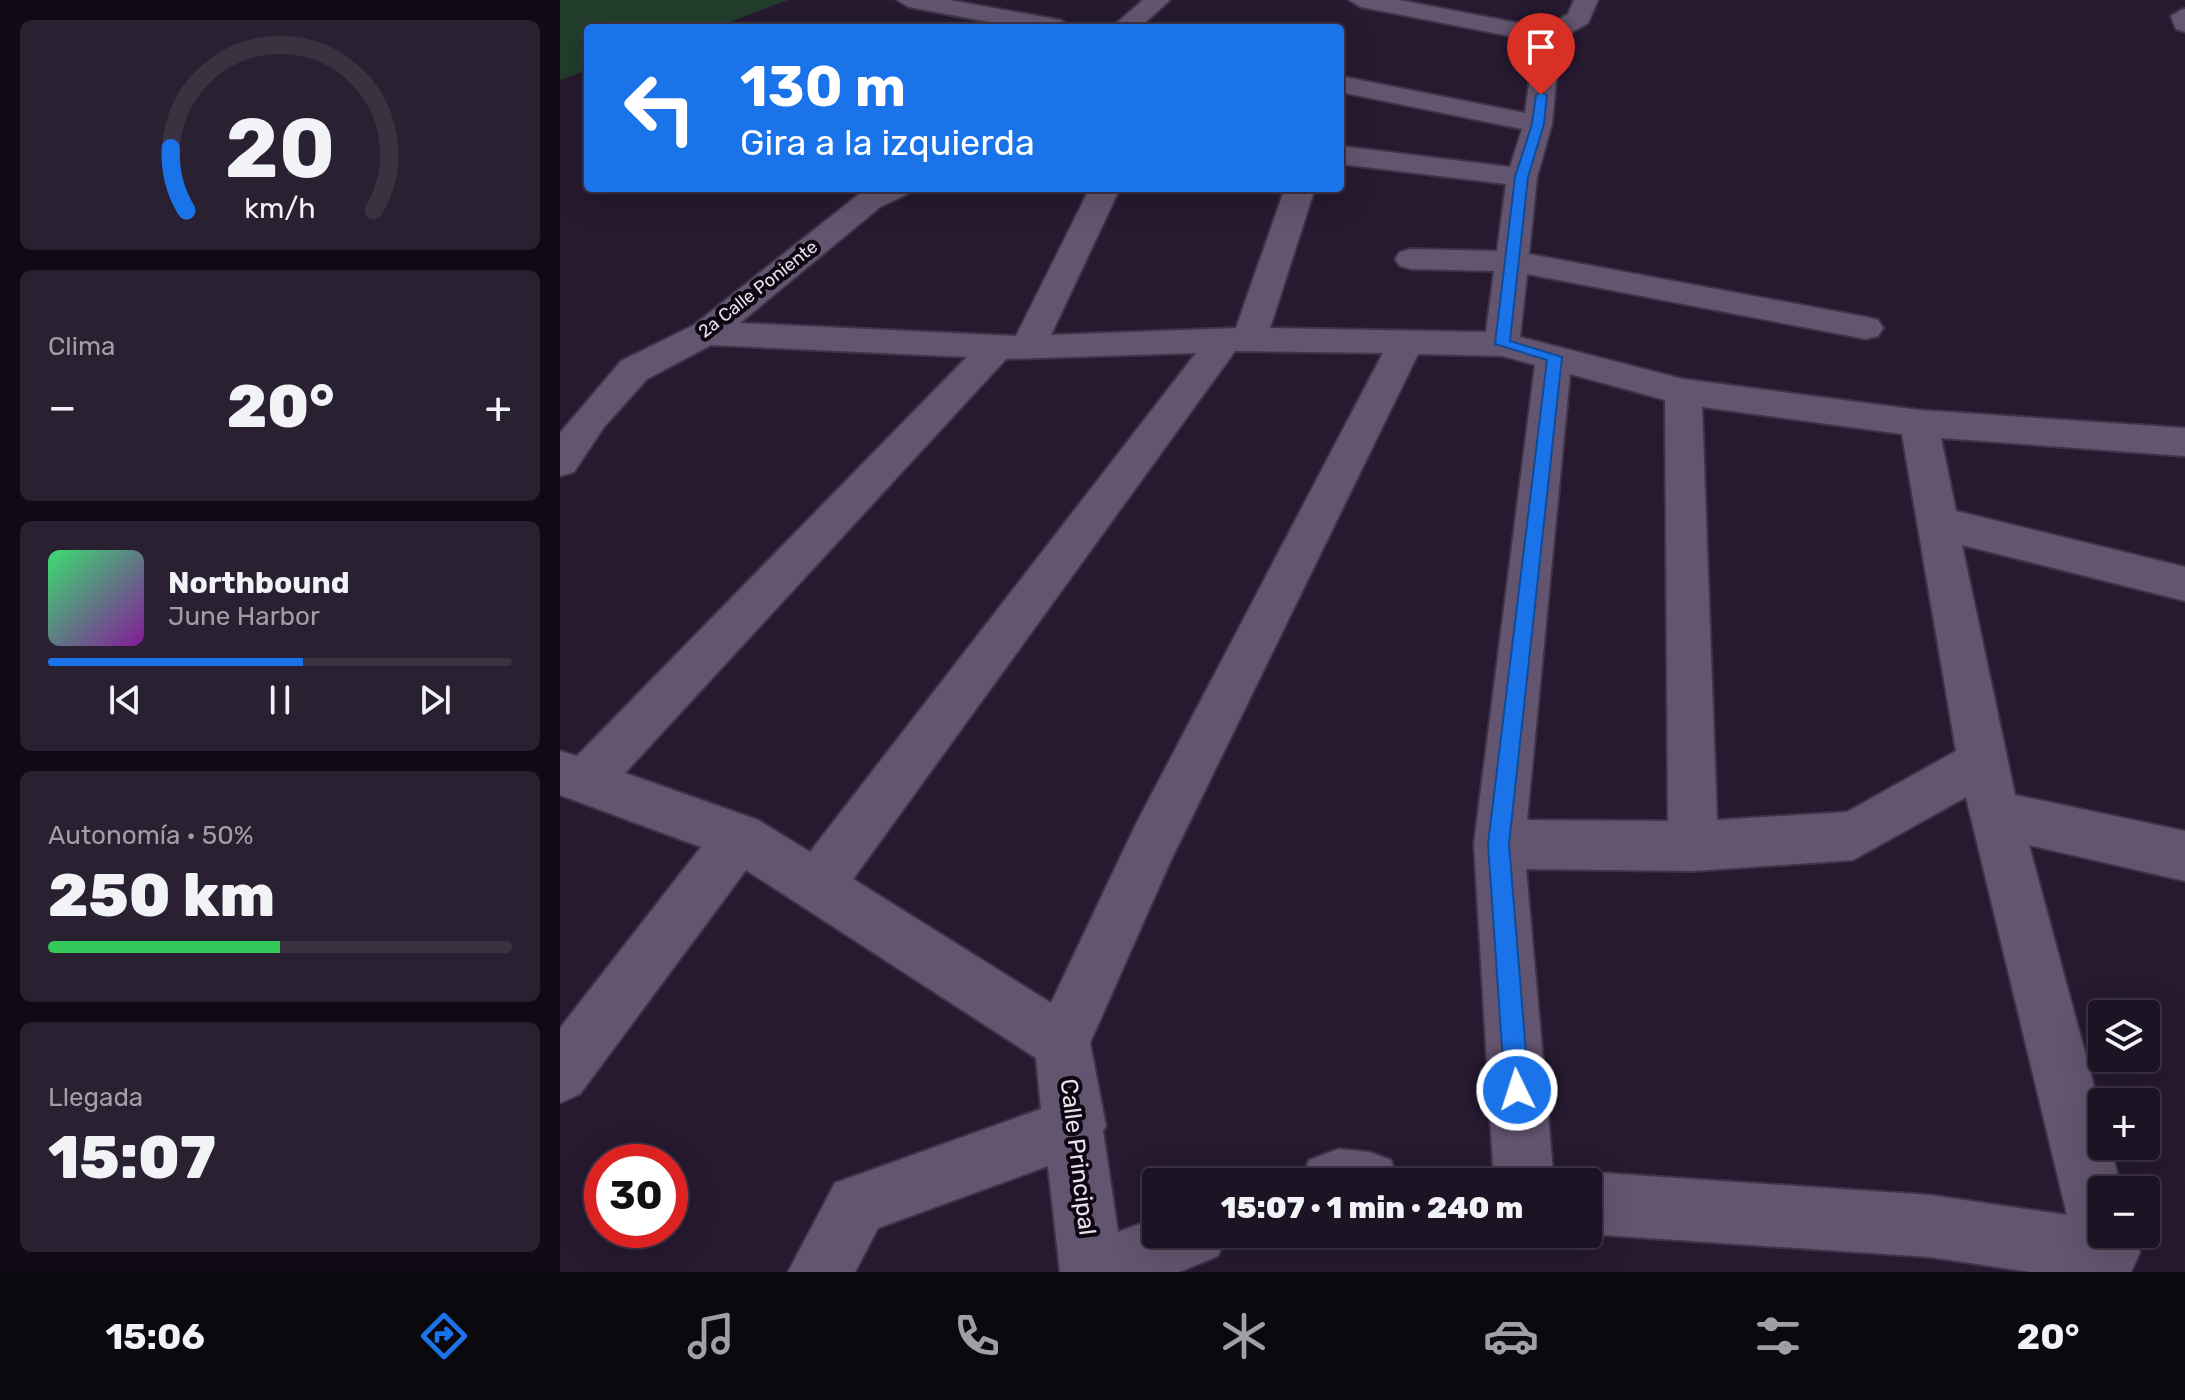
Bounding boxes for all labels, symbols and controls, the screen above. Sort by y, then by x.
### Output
pin [1507,13,1575,95]
icon: arrive [1519,25,1563,69]
text: 130 m [740,54,906,120]
icon: left [608,56,712,160]
text: 20 [225,99,335,198]
text: Gira a la izquierda [740,121,1035,164]
text: km/h [244,191,316,225]
street label: 2a Calle Poniente [694,236,822,342]
text: Clima [48,331,115,362]
text: 20° [227,371,334,442]
text: − [48,381,77,433]
text: + [485,381,512,433]
text: Northbound [168,565,350,601]
text: June Harbor [168,601,320,632]
icon: previous [103,678,147,722]
icon: pause [258,678,302,722]
icon: next [413,678,457,722]
text: Autonomía · 50% [48,820,254,851]
text: 250 km [48,860,275,931]
map controls [2088,1000,2160,1248]
button: layers [2088,1000,2160,1072]
position arrow [1475,1048,1559,1132]
street label: Calle Principal [1055,1077,1101,1237]
text: Llegada [48,1082,143,1113]
button: + [2088,1088,2160,1160]
text: 15:07 [48,1122,216,1193]
speed limit sign: 30 [584,1144,688,1248]
button: − [2088,1176,2160,1248]
text: 15:07 · 1 min · 240 m [1221,1190,1523,1226]
icon: directions [416,1308,472,1364]
icon: music [683,1308,739,1364]
icon: phone [949,1308,1005,1364]
icon: climate [1216,1308,1272,1364]
icon: car [1483,1308,1539,1364]
icon: filters [1750,1308,1806,1364]
text: 15:06 [105,1315,205,1358]
text: 20° [2017,1315,2079,1358]

